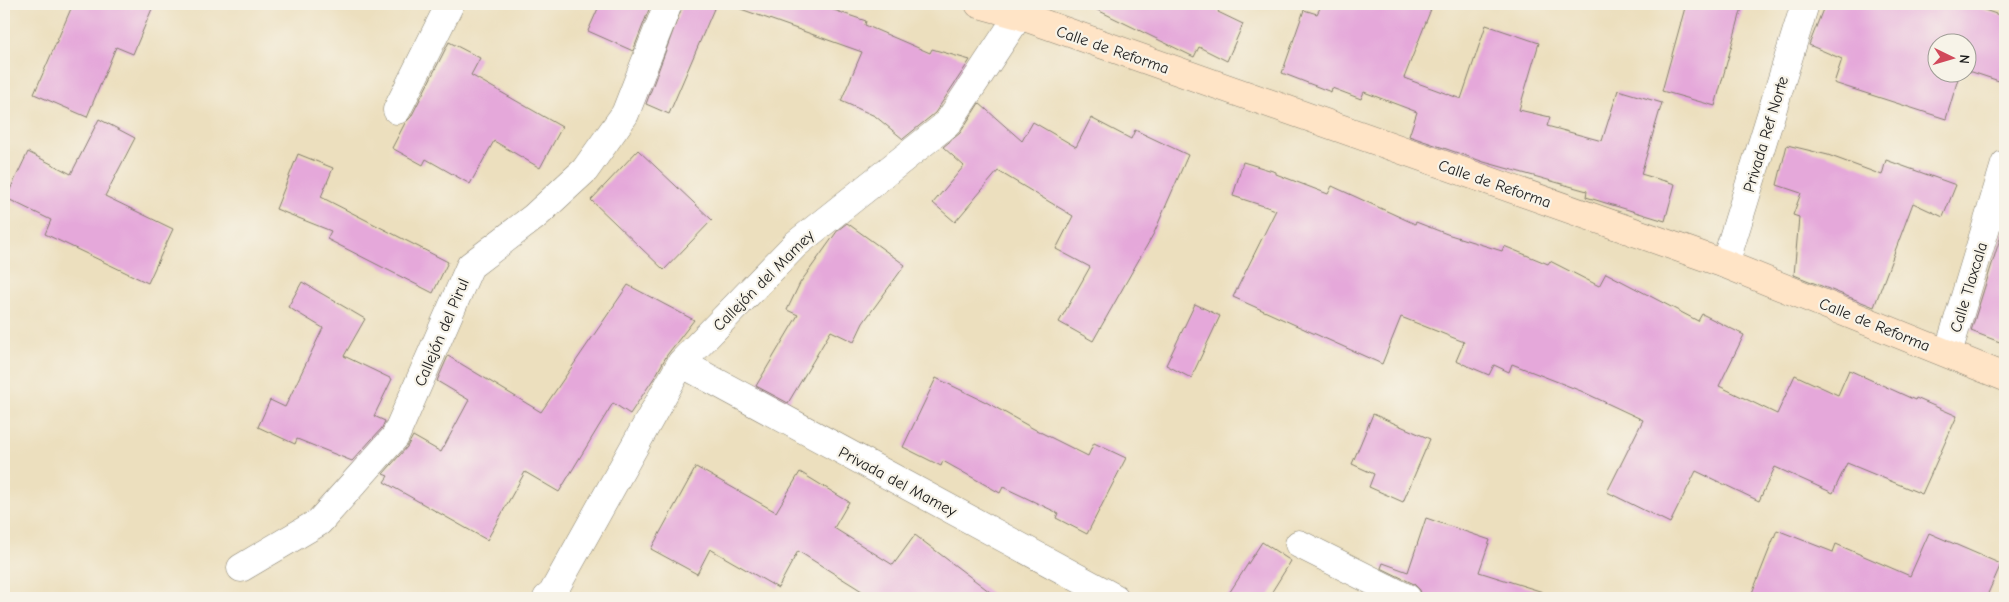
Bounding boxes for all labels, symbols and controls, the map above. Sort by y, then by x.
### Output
street label: Calle de Reforma [1054,22,1171,78]
north arrow [1926,32,1976,82]
text: N [1956,54,1973,64]
street label: Privada Ref Norte [1740,74,1792,194]
street label: Calle de Reforma [1436,156,1553,212]
street label: Callejón del Mamey [710,226,818,335]
street label: Calle Tlaxcala [1947,240,1991,335]
street label: Callejón del Pirul [411,276,473,389]
street label: Calle de Reforma [1816,294,1933,355]
street label: Privada del Mamey [835,443,960,521]

